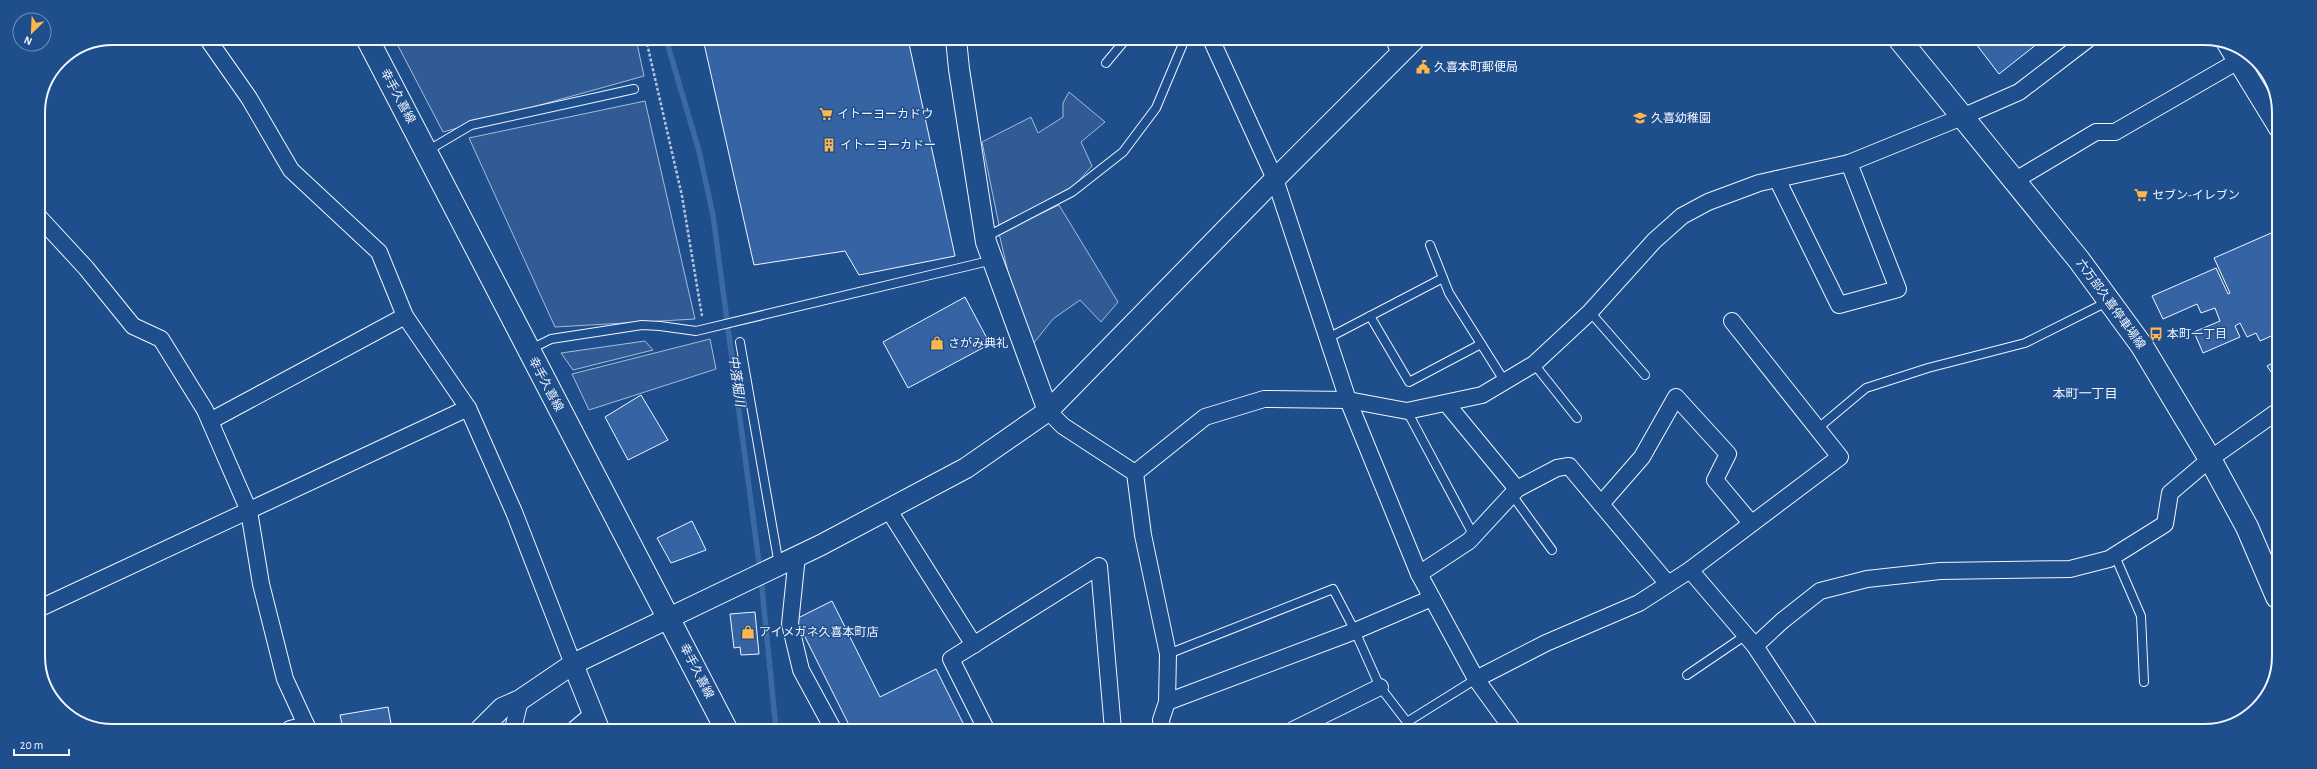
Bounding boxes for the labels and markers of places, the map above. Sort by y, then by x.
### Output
public building icon: 久喜本町郵便局 [1415,59,1431,75]
place label: 久喜本町郵便局 [1434,60,1518,73]
supermarket icon: イトーヨーカドウ [818,106,834,122]
place label: イトーヨーカドウ [837,108,933,120]
school or university icon: 久喜幼稚園 [1632,110,1648,126]
place label: 久喜幼稚園 [1651,111,1711,124]
building icon: イトーヨーカドー [821,137,837,153]
place label: イトーヨーカドー [840,139,936,151]
supermarket icon: セブン-イレブン [2133,187,2149,203]
place label: セブン-イレブン [2152,188,2240,201]
bus stop icon: 本町一丁目 [2148,326,2164,342]
place label: 本町一丁目 [2167,328,2227,340]
shop icon: さがみ典礼 [929,335,945,351]
place label: さがみ典礼 [948,336,1008,349]
shop icon: アイメガネ久喜本町店 [740,624,756,640]
place label: アイメガネ久喜本町店 [759,625,878,638]

